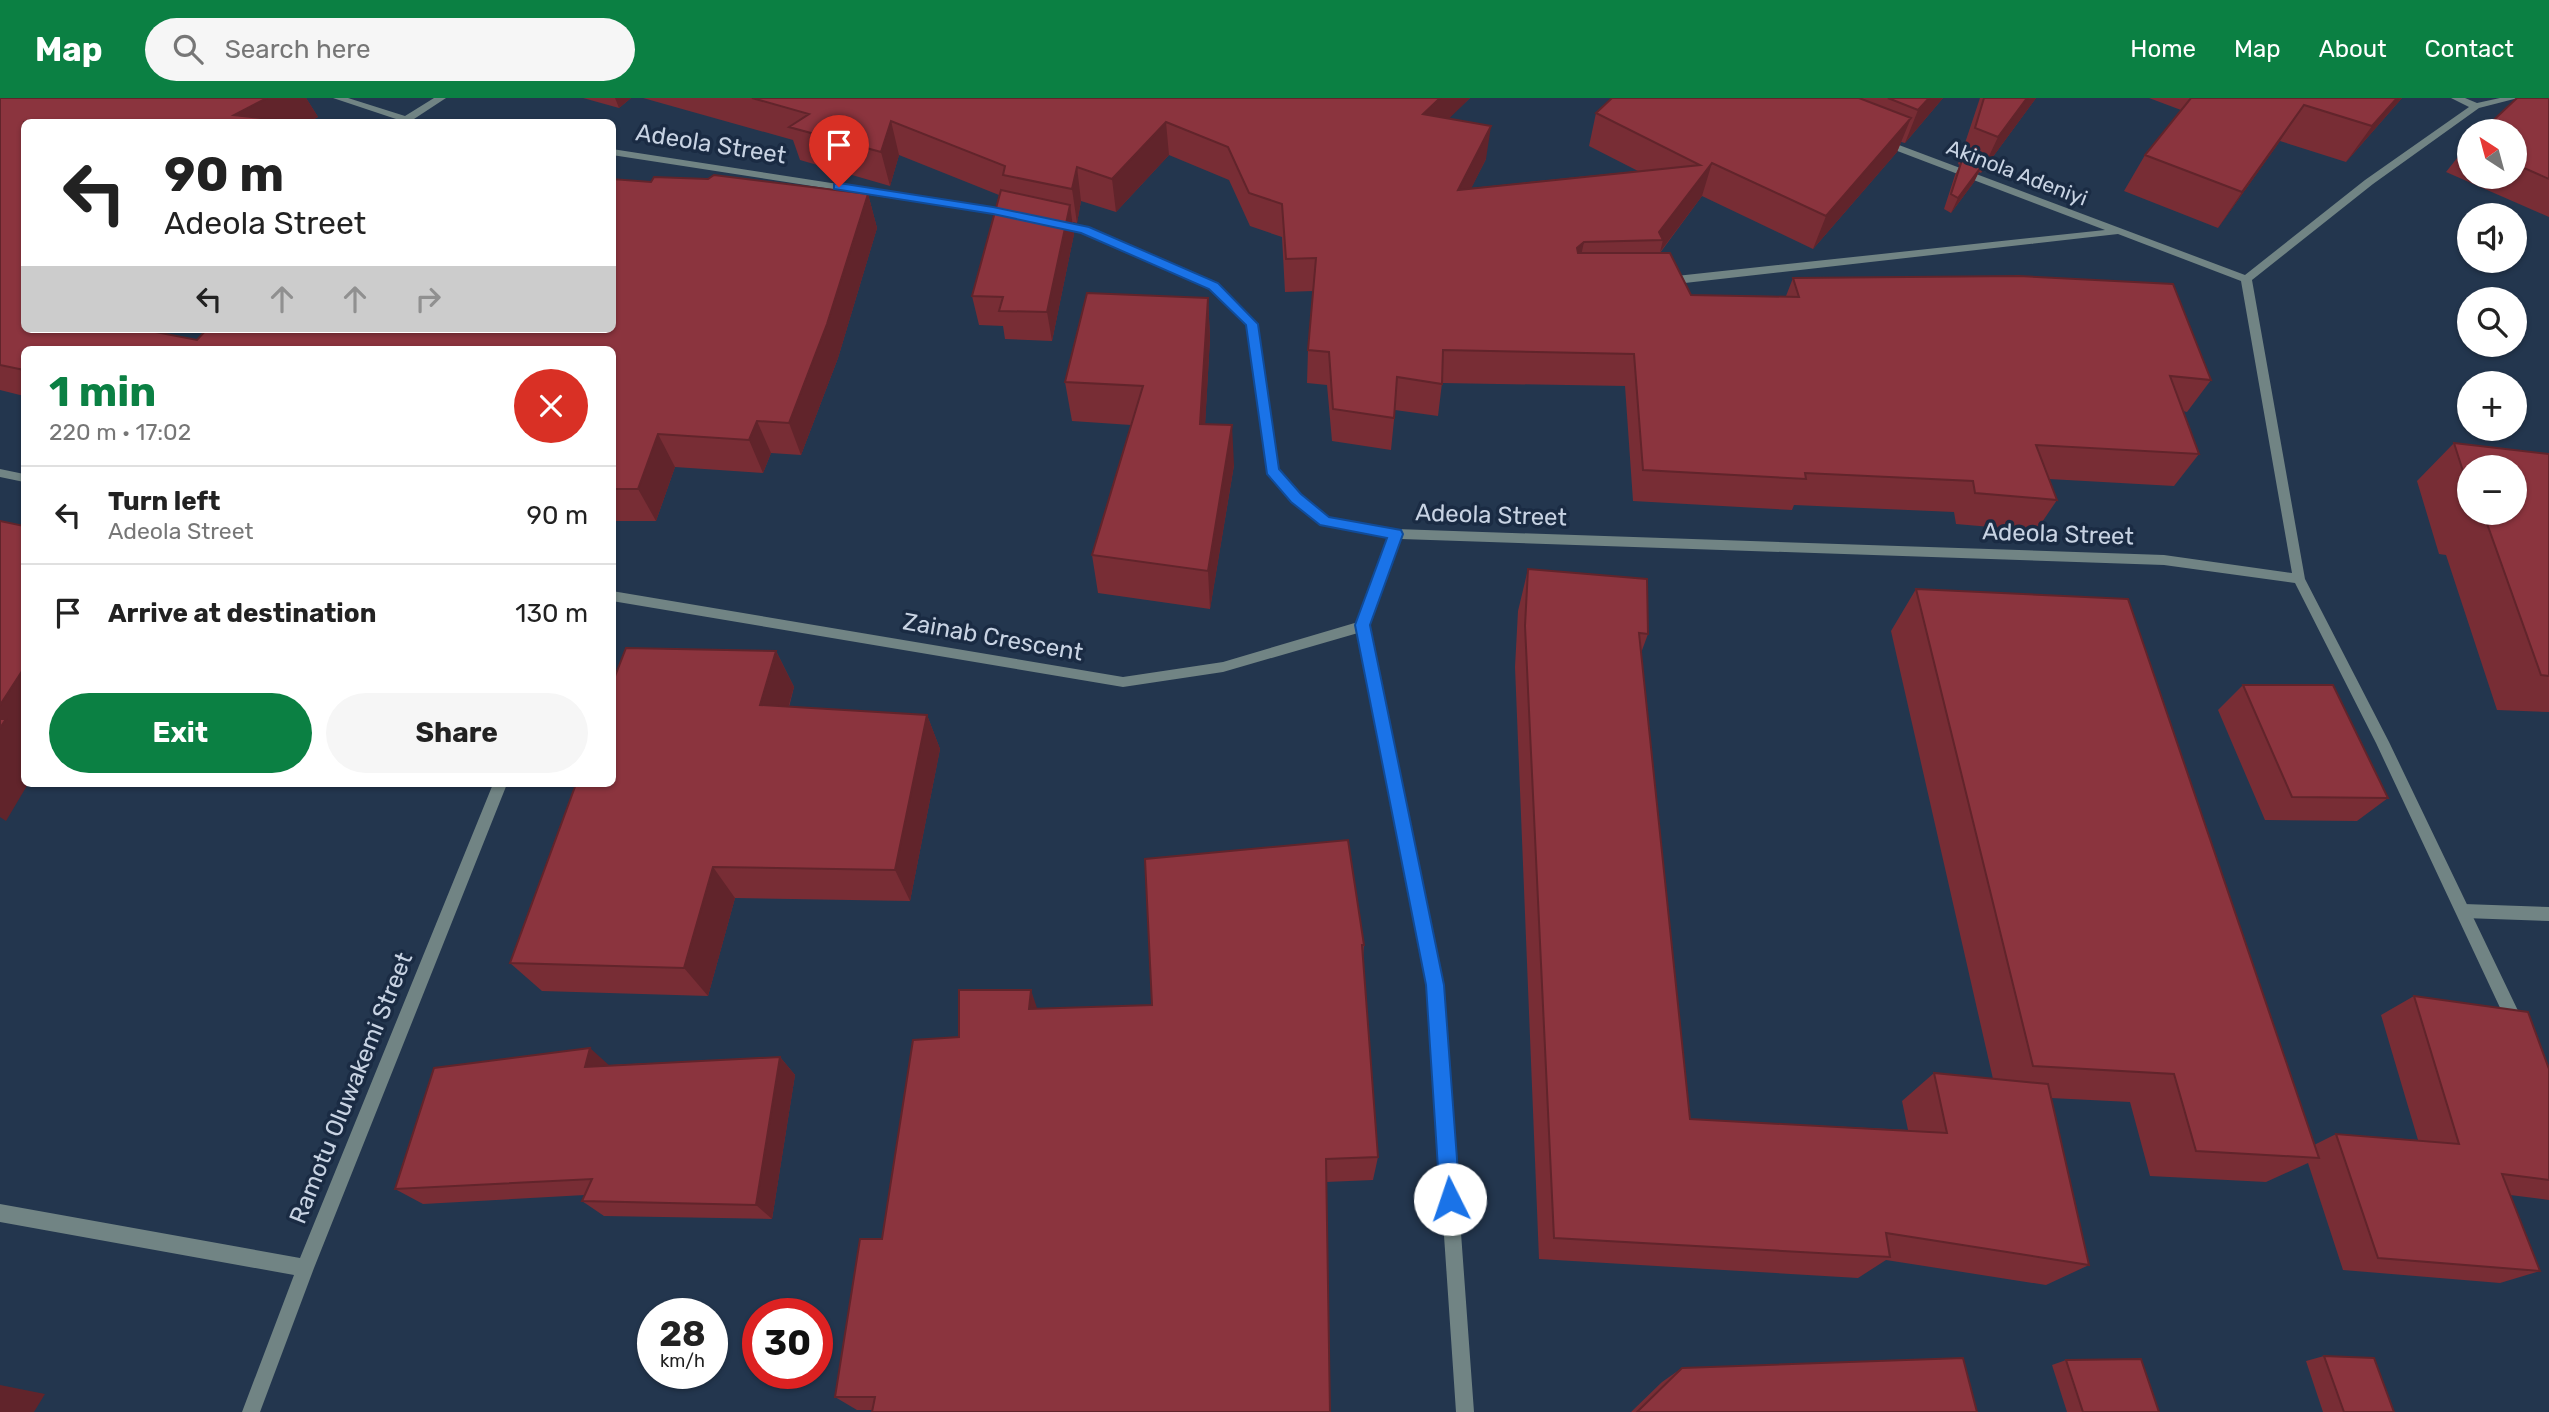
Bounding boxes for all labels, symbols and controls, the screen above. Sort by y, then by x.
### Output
search box [145,18,635,81]
text: Map [35,30,103,69]
icon: search [169,30,207,68]
text: Search here [225,34,370,65]
text: Home [2130,35,2196,63]
text: Map [2234,35,2281,63]
text: About [2319,35,2387,63]
text: Contact [2425,35,2514,63]
pin [809,115,869,187]
street label: Adeola Street [634,118,788,170]
north arrow [2457,119,2527,189]
map controls [2457,119,2527,525]
icon: arrive [820,126,858,164]
street label: Akinola Adeniyi [1943,134,2091,211]
text: 90 m [164,145,284,203]
icon: left [49,147,140,238]
button: sound [2457,203,2527,273]
text: Adeola Street [164,204,366,242]
icon: left [190,280,228,318]
icon: ahead [263,280,301,318]
icon: ahead [336,280,374,318]
icon: right [409,280,447,318]
button: search [2457,287,2527,357]
text: 1 min [49,367,156,417]
button: close [514,369,588,443]
button: + [2457,371,2527,441]
text: 220 m · 17:02 [49,418,191,446]
button: − [2457,455,2527,525]
text: Turn left [108,486,220,517]
icon: left [49,496,87,534]
street label: Adeola Street [1415,498,1567,532]
text: 90 m [527,500,588,531]
text: Adeola Street [108,517,253,545]
street label: Adeola Street [1982,517,2134,551]
icon: arrive [49,594,87,632]
text: Arrive at destination [108,598,376,629]
text: 130 m [515,598,588,629]
street label: Zainab Crescent [901,607,1085,667]
button: Exit [49,693,312,773]
button: Share [326,693,588,773]
street label: Ramotu Oluwakemi Street [284,948,418,1228]
position arrow [1413,1162,1487,1236]
speed limit sign: 30 [742,1298,833,1389]
text: 28 [659,1313,706,1355]
text: km/h [660,1350,705,1372]

